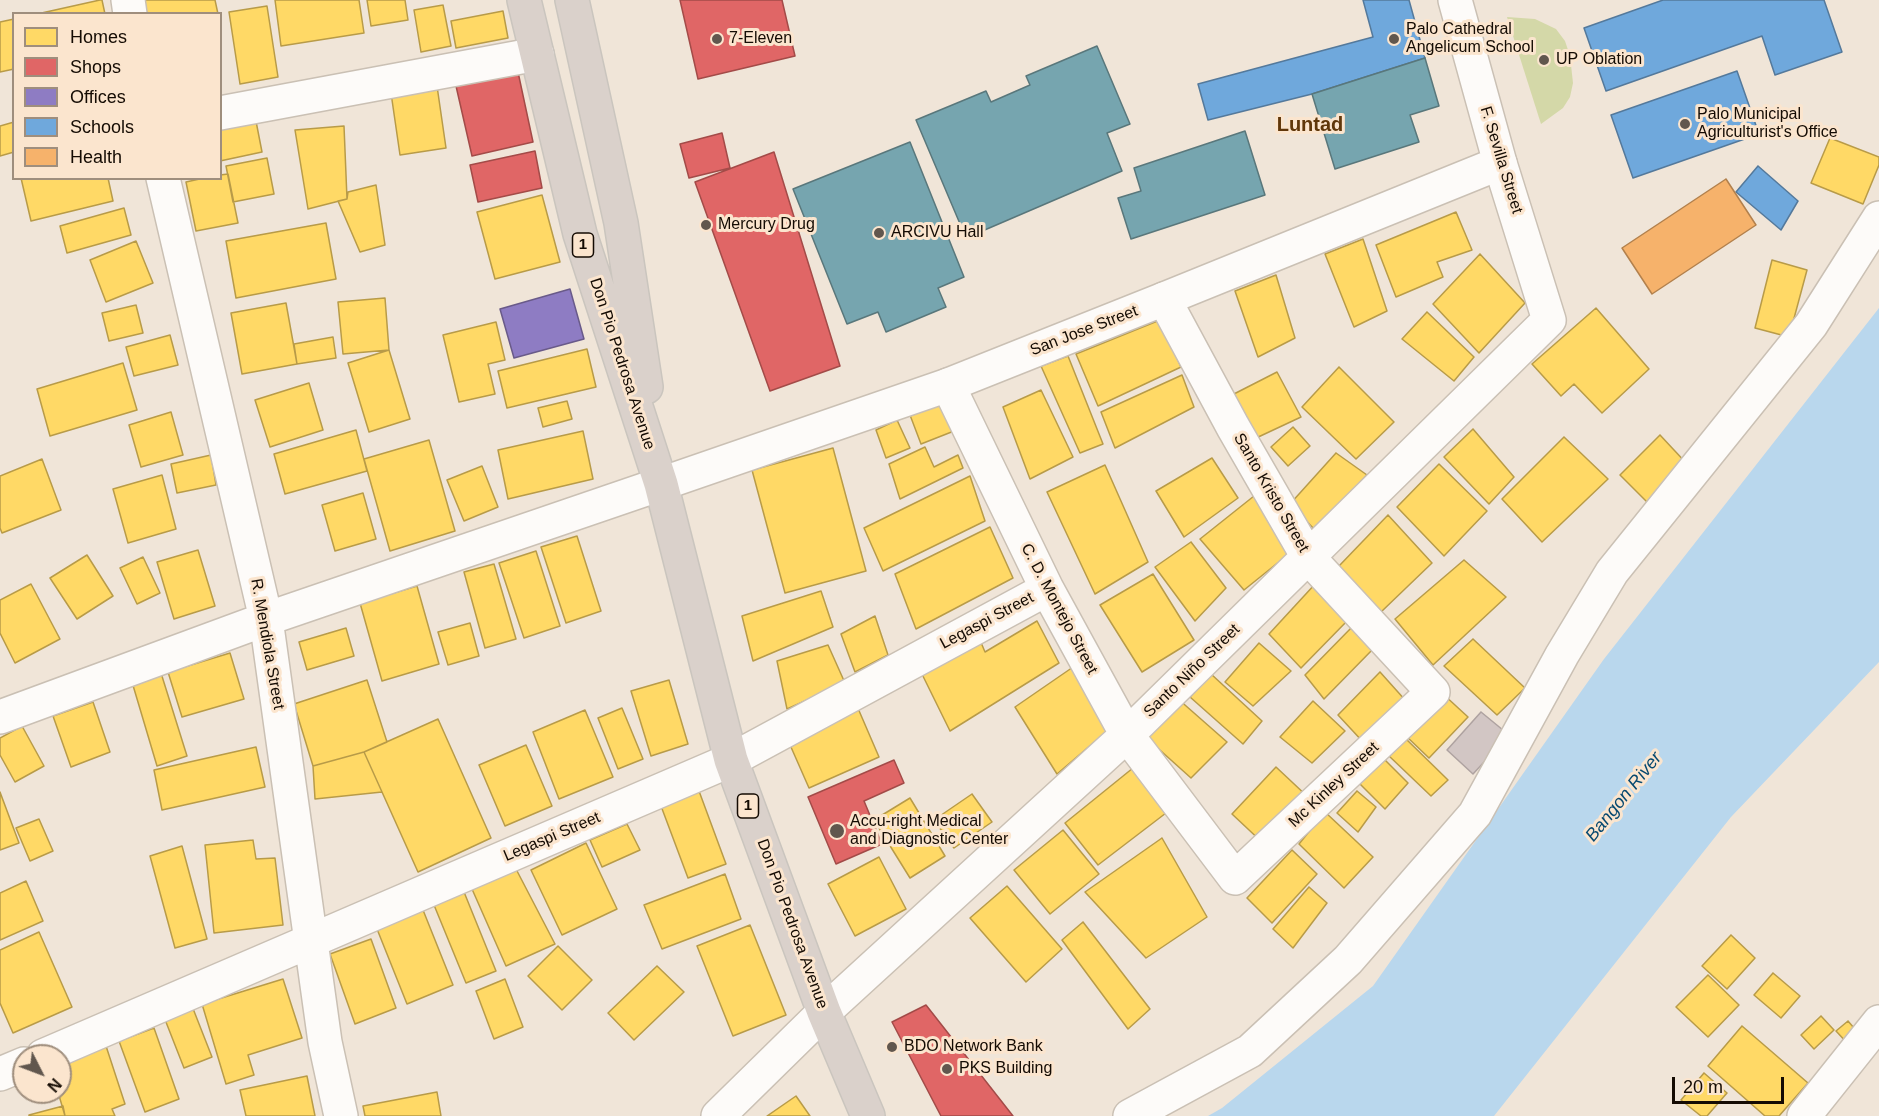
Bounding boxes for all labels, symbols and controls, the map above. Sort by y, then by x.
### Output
legend [12,12,222,180]
place label: Palo Cathedral Angelicum School [1406,20,1534,58]
text: Homes [70,27,127,47]
place label: 7-Eleven [729,29,792,49]
marker: 7-Eleven [710,32,724,46]
marker: Palo Cathedral Angelicum School [1387,32,1401,46]
place label: UP Oblation [1556,50,1642,70]
marker: UP Oblation [1537,53,1551,67]
text: Shops [70,57,121,77]
text: Offices [70,87,126,107]
street label: F. Sevilla Street [1476,104,1526,216]
place label: Palo Municipal Agriculturist's Office [1697,105,1838,143]
district label: Luntad [1277,113,1343,137]
text: Schools [70,117,134,137]
marker: Palo Municipal Agriculturist's Office [1678,117,1692,131]
text: Health [70,147,122,167]
place label: Mercury Drug [718,215,815,235]
marker: Mercury Drug [699,218,713,232]
place label: ARCIVU Hall [891,223,983,243]
marker: ARCIVU Hall [872,226,886,240]
road number: 1 [572,233,594,257]
street label: Don Pio Pedrosa Avenue [585,276,659,452]
street label: San Jose Street [1027,302,1141,360]
street label: Santo Kristo Street [1229,430,1313,556]
street label: C. D. Montejo Street [1016,541,1102,677]
street label: R. Mendiola Street [246,577,288,711]
street label: Legaspi Street [937,588,1037,654]
street label: Santo Niño Street [1140,620,1244,722]
street label: Mc Kinley Street [1285,738,1383,832]
water label: Bangon River [1581,748,1667,846]
road number: 1 [738,794,758,818]
street label: Legaspi Street [501,808,603,866]
place label: Accu-right Medical and Diagnostic Center [850,812,1008,850]
marker: Accu-right Medical and Diagnostic Center [828,822,846,840]
street label: Don Pio Pedrosa Avenue [752,836,832,1012]
place label: BDO Network Bank [904,1037,1043,1057]
marker: BDO Network Bank [885,1040,899,1054]
north arrow [12,1044,72,1104]
place label: PKS Building [959,1059,1052,1079]
marker: PKS Building [940,1062,954,1076]
scale bar [1675,1065,1788,1103]
text: N [44,1075,64,1095]
text: 20 m [1683,1077,1723,1097]

